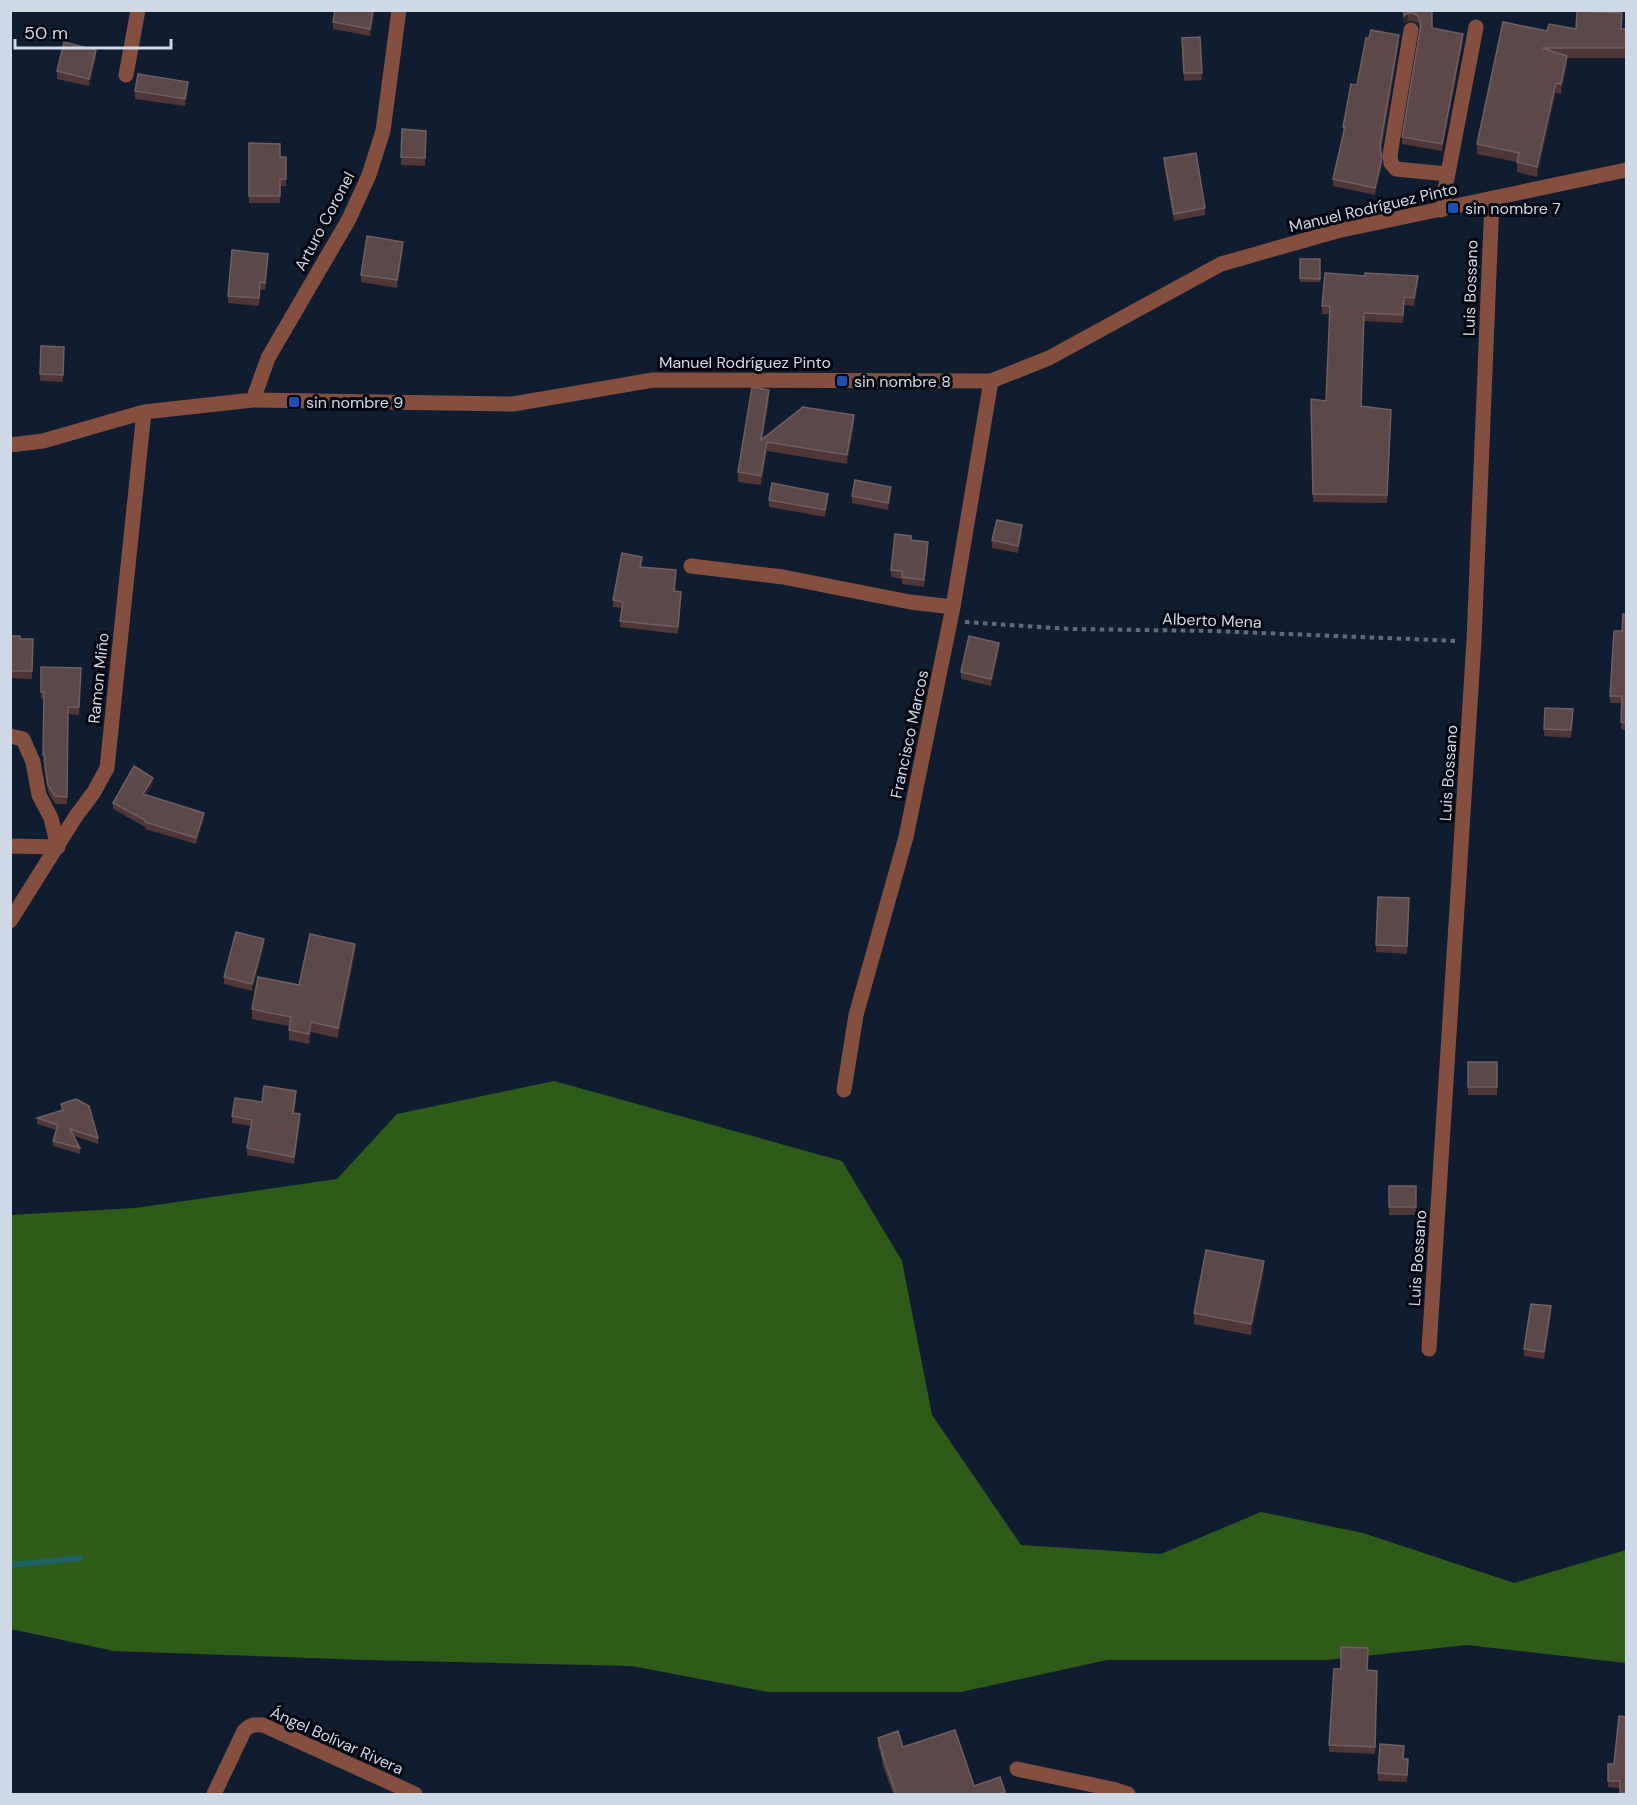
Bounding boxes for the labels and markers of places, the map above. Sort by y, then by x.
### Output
place label: sin nombre 7 [1465,198,1561,219]
marker: sin nombre 7 [1446,201,1460,215]
place label: sin nombre 8 [854,371,951,392]
marker: sin nombre 8 [835,374,849,388]
place label: sin nombre 9 [306,392,403,413]
marker: sin nombre 9 [287,395,301,409]

